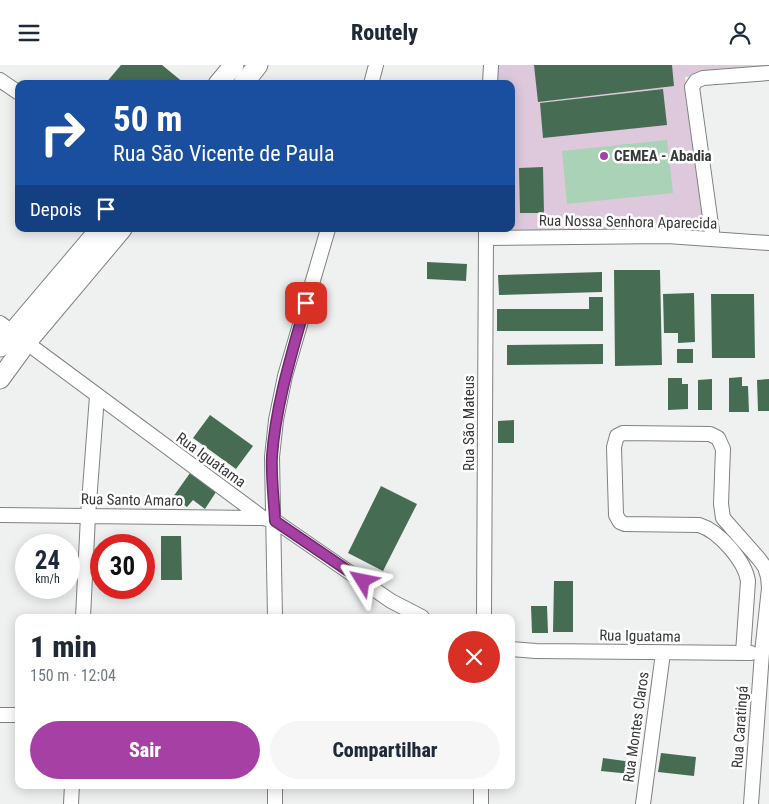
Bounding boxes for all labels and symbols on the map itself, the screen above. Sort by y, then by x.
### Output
place label: CEMEA - Abadia [614,147,712,165]
marker: CEMEA - Abadia [598,150,610,162]
street label: Rua Nossa Senhora Aparecida [539,211,717,233]
pin [285,282,327,324]
street label: Rua São Mateus [460,375,478,471]
street label: Rua Iguatama [173,429,249,491]
street label: Rua Santo Amaro [81,490,183,510]
speed limit sign: 30 [90,534,155,599]
position arrow [336,554,388,606]
street label: Rua Iguatama [599,626,681,646]
street label: Rua Montes Claros [619,670,653,784]
street label: Rua Caratingá [728,685,752,769]

